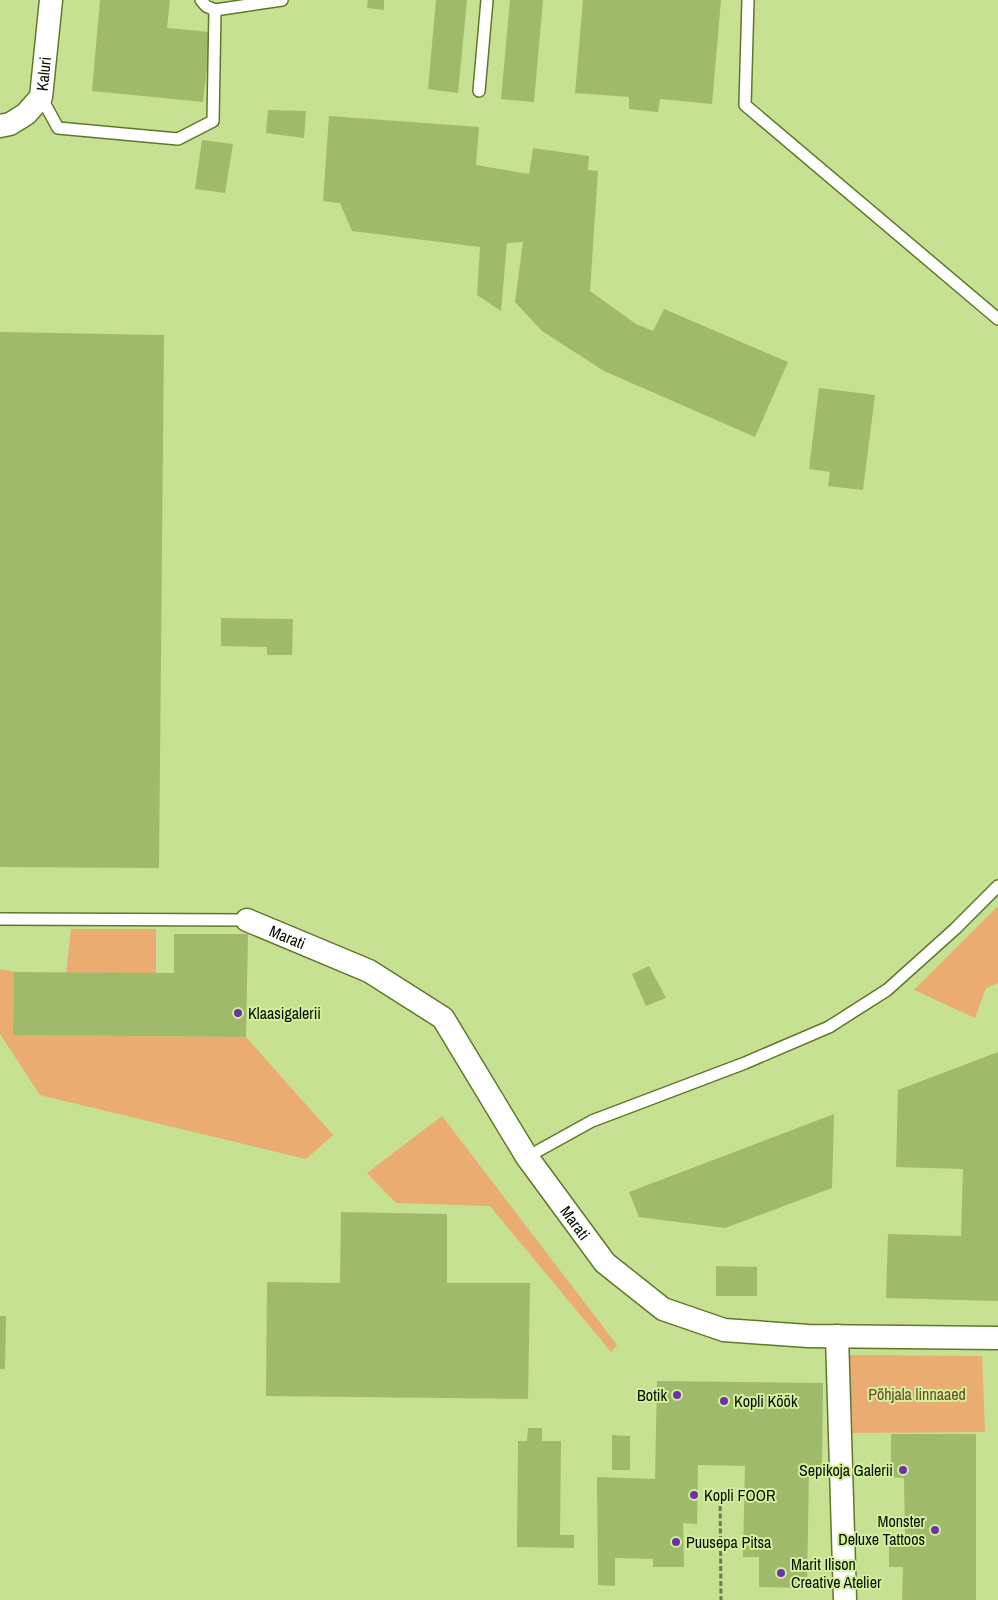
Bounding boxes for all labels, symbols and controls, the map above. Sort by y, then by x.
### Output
street label: Kaluri [31,56,56,92]
street label: Marati [266,920,309,954]
place label: Klaasigalerii [248,1002,321,1024]
marker: Klaasigalerii [232,1007,244,1019]
street label: Marati [556,1201,595,1244]
park label: Põhjala linnaaed [868,1383,966,1405]
place label: Botik [637,1384,667,1406]
marker: Botik [671,1389,683,1401]
place label: Kopli Köök [734,1390,798,1412]
marker: Kopli Köök [718,1395,730,1407]
place label: Sepikoja Galerii [799,1459,893,1481]
marker: Sepikoja Galerii [897,1464,909,1476]
place label: Kopli FOOR [704,1484,776,1506]
marker: Kopli FOOR [688,1489,700,1501]
place label: Monster Deluxe Tattoos [838,1510,926,1550]
marker: Monster Deluxe Tattoos [929,1524,941,1536]
place label: Puusepa Pitsa [686,1531,772,1553]
marker: Puusepa Pitsa [670,1536,682,1548]
place label: Marit Ilison Creative Atelier [791,1553,882,1593]
marker: Marit Ilison Creative Atelier [775,1567,787,1579]

